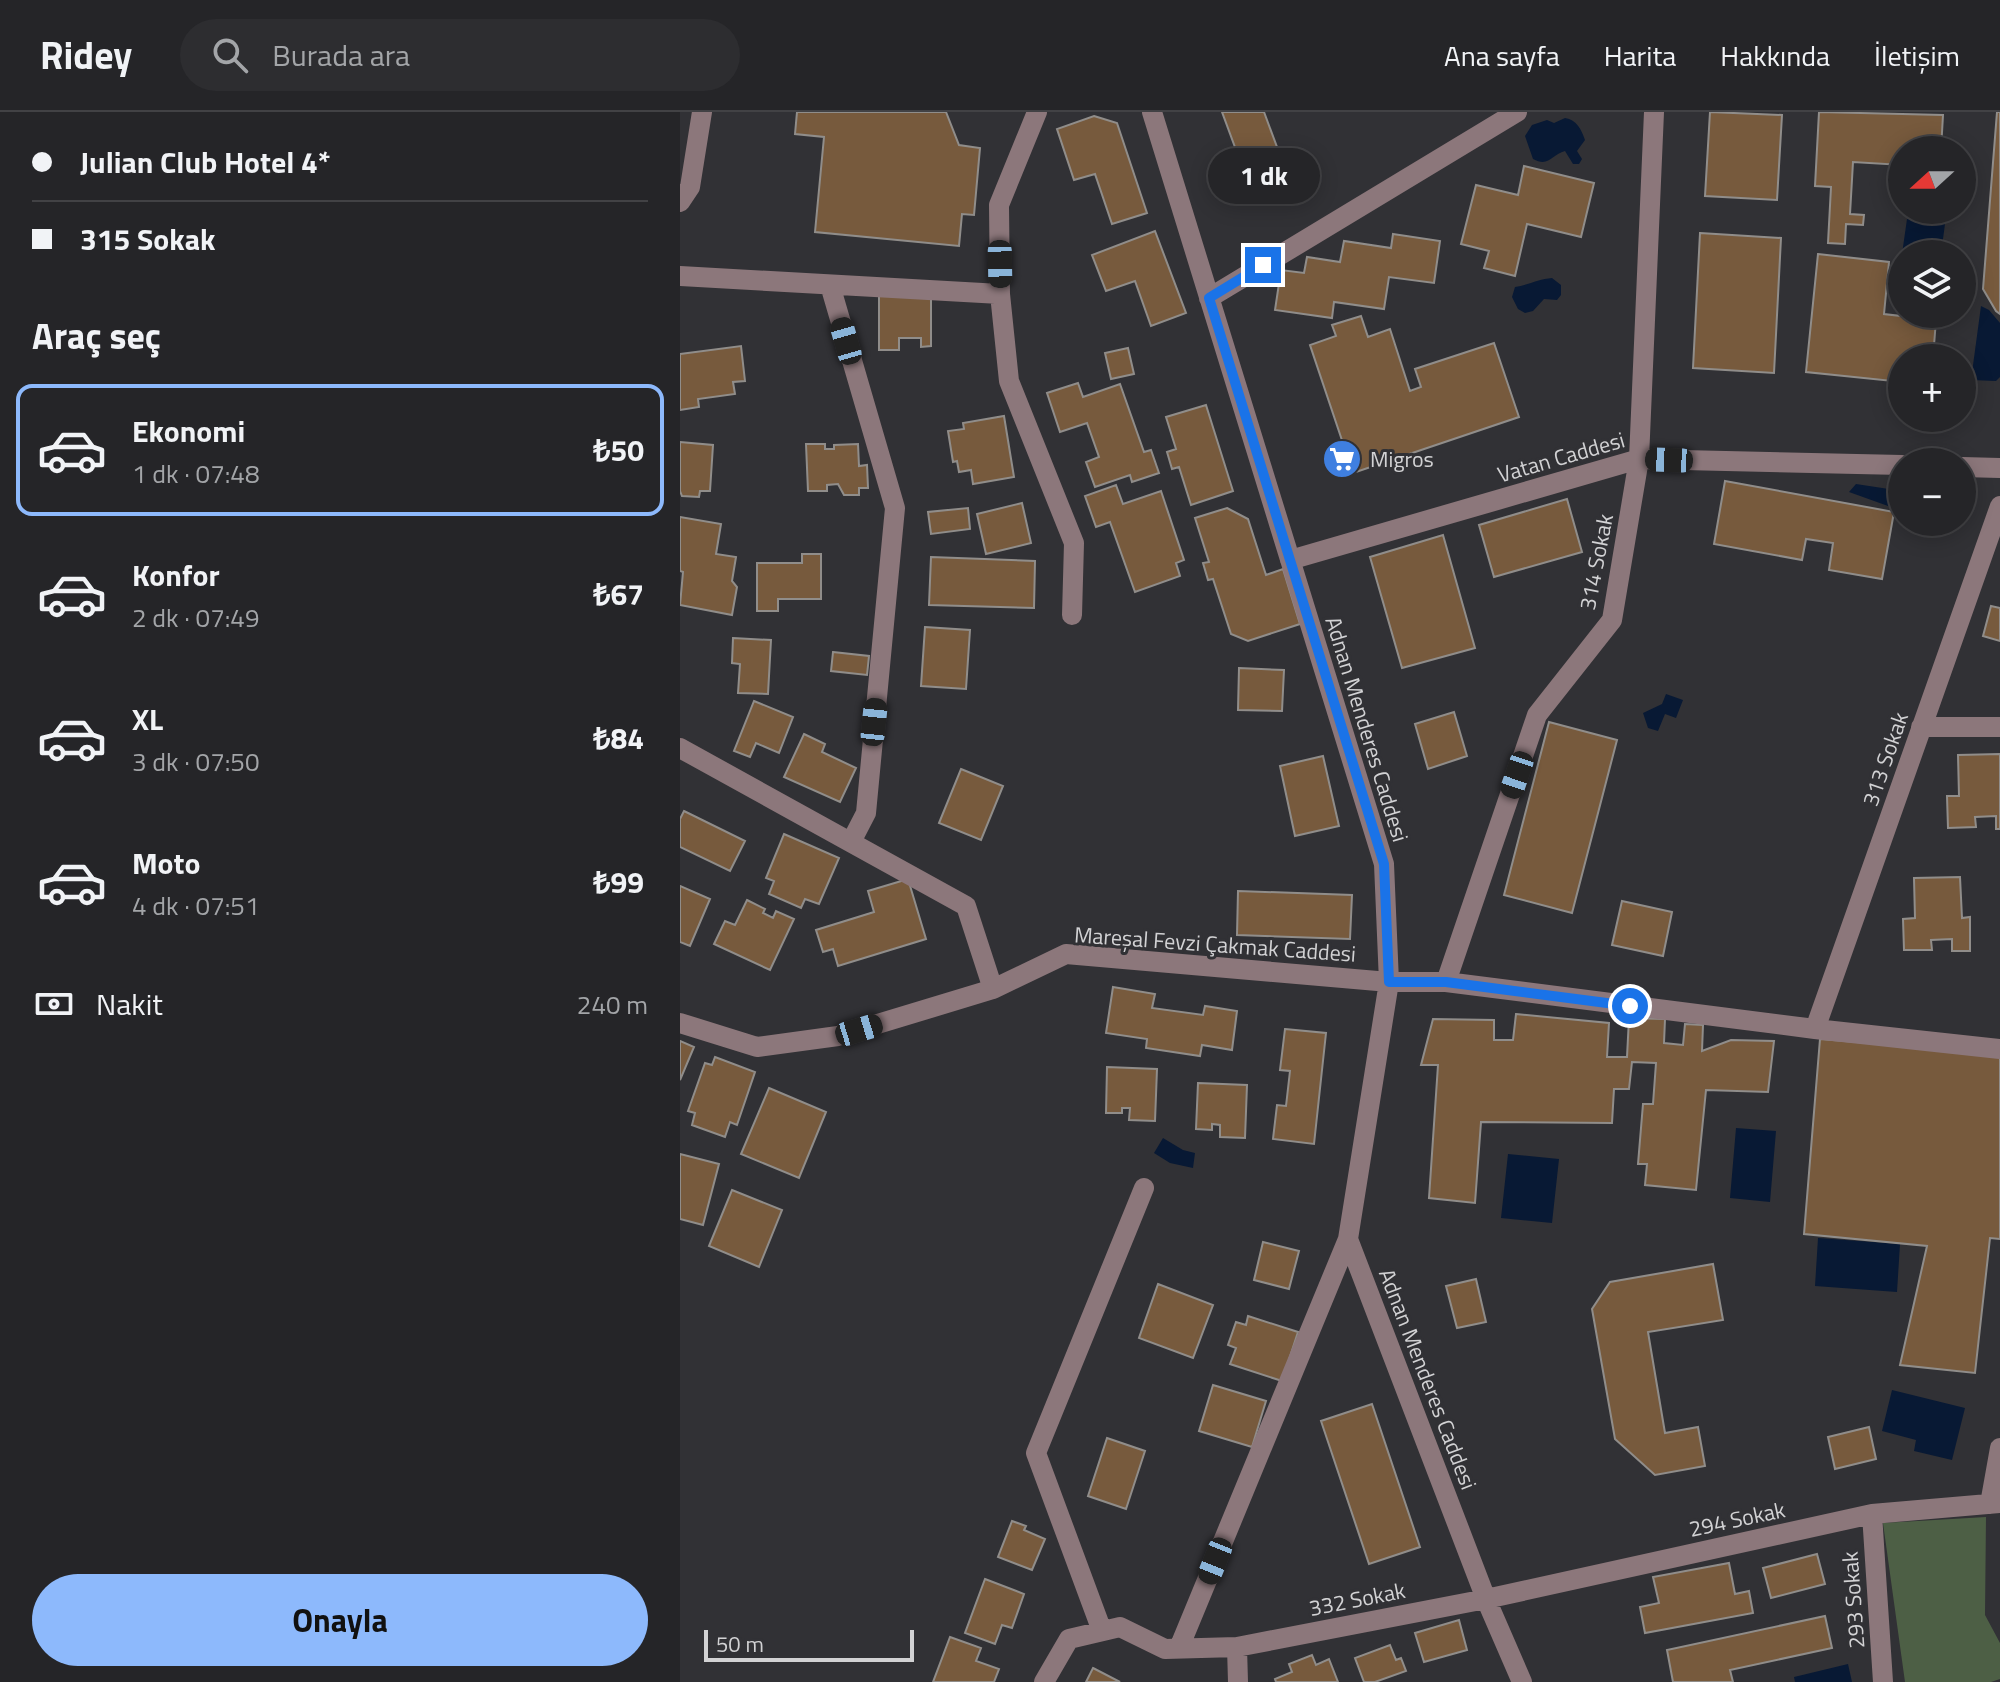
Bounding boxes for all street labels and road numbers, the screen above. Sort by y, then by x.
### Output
street label: Vatan Caddesi [1493,423,1629,491]
street label: 314 Sokak [1570,511,1622,613]
street label: Adnan Menderes Caddesi [1317,612,1417,846]
street label: 313 Sokak [1853,707,1917,811]
street label: Mareşal Fevzi Çakmak Caddesi [1073,917,1357,971]
street label: Adnan Menderes Caddesi [1370,1264,1486,1494]
street label: 294 Sokak [1686,1492,1789,1546]
street label: 293 Sokak [1833,1550,1873,1650]
street label: 332 Sokak [1306,1573,1408,1625]

